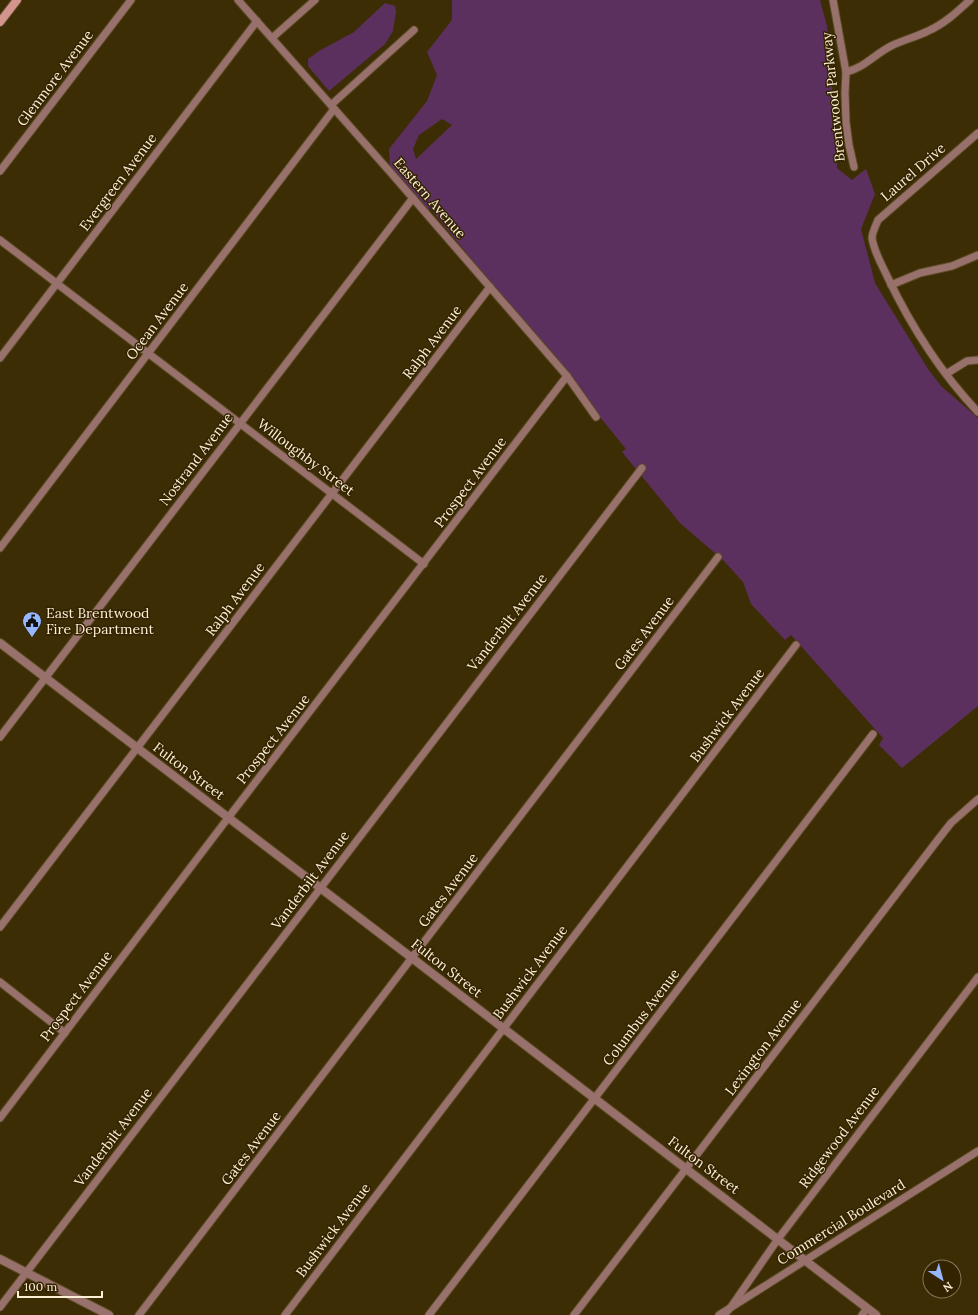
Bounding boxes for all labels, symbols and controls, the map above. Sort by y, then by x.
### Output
street label: Glenmore Avenue [13,26,97,130]
street label: Brentwood Parkway [817,31,849,163]
street label: Evergreen Avenue [75,129,161,234]
street label: Laurel Drive [877,139,949,205]
street label: Eastern Avenue [390,154,470,242]
street label: Ocean Avenue [122,278,192,364]
street label: Ralph Avenue [398,301,466,382]
street label: Nostrand Avenue [155,409,237,509]
street label: Willoughby Street [254,415,359,500]
street label: Prospect Avenue [430,433,510,531]
street label: Ralph Avenue [201,558,269,639]
street label: Vanderbilt Avenue [463,569,551,675]
street label: Gates Avenue [610,592,678,674]
place label: East Brentwood Fire Department [46,604,154,638]
public building icon: East Brentwood Fire Department [21,610,43,638]
street label: Bushwick Avenue [686,664,768,766]
street label: Prospect Avenue [232,690,314,787]
street label: Fulton Street [150,738,229,804]
street label: Vanderbilt Avenue [266,827,353,934]
street label: Gates Avenue [414,849,482,931]
street label: Bushwick Avenue [489,921,571,1023]
street label: Fulton Street [408,935,487,1002]
street label: Prospect Avenue [36,947,116,1045]
street label: Columbus Avenue [599,965,684,1069]
street label: Lexington Avenue [721,995,805,1099]
street label: Ridgewood Avenue [795,1082,884,1192]
street label: Vanderbilt Avenue [69,1084,156,1191]
street label: Gates Avenue [217,1107,285,1189]
street label: Fulton Street [665,1132,744,1198]
street label: Commercial Boulevard [774,1175,908,1269]
street label: Bushwick Avenue [292,1179,374,1281]
north arrow [922,1259,962,1299]
scale bar [18,1273,102,1299]
text: 100 m [24,1279,57,1294]
text: N [940,1279,955,1296]

